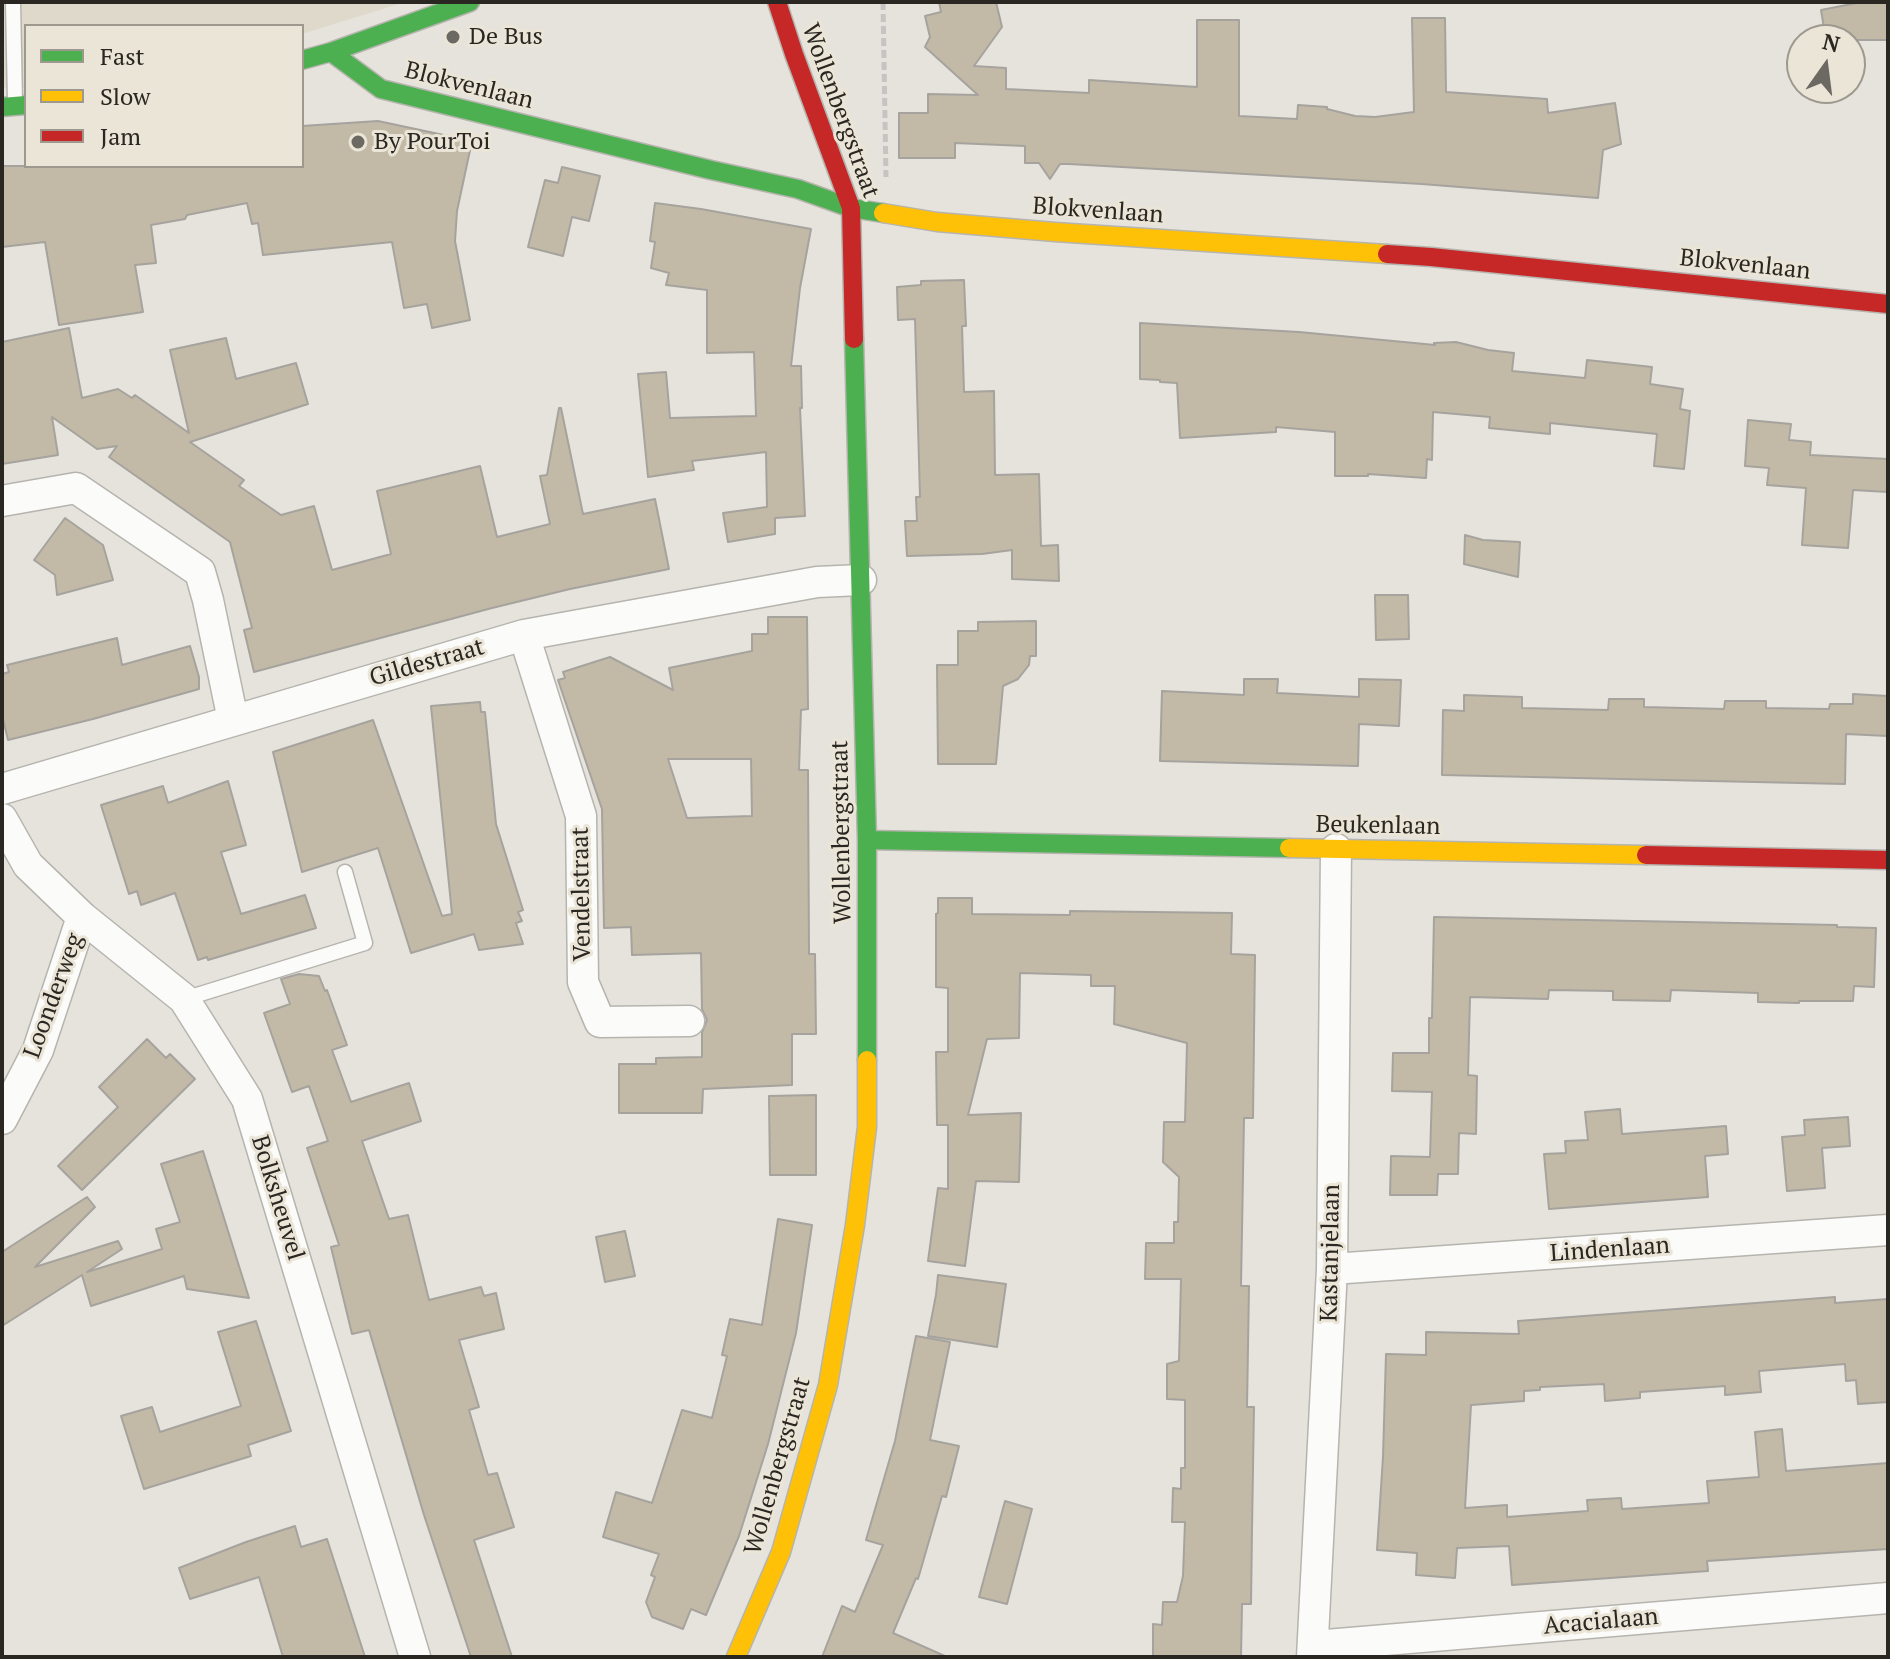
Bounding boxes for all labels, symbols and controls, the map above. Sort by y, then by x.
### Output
street label: Wollenbergstraat [795,20,885,202]
place label: De Bus [469,23,543,51]
legend [24,24,304,168]
north arrow [1786,24,1866,104]
text: N [1820,26,1843,58]
marker: De Bus [444,28,462,46]
text: Fast [100,40,144,72]
street label: Blokvenlaan [402,56,536,116]
text: Slow [100,80,151,112]
text: Jam [100,120,141,152]
place label: By PourToi [374,128,490,156]
marker: By PourToi [349,133,367,151]
street label: Blokvenlaan [1031,192,1165,230]
street label: Blokvenlaan [1678,244,1812,286]
street label: Gildestraat [366,633,488,693]
street label: Wollenbergstraat [826,740,858,924]
street label: Beukenlaan [1315,811,1441,841]
street label: Vendelstraat [566,826,598,962]
street label: Loonderweg [18,930,90,1062]
street label: Bolksheuvel [244,1132,310,1264]
street label: Kastanjelaan [1315,1184,1347,1322]
street label: Lindenlaan [1549,1231,1671,1269]
street label: Wollenbergstraat [739,1374,817,1558]
street label: Acacialaan [1542,1603,1660,1641]

